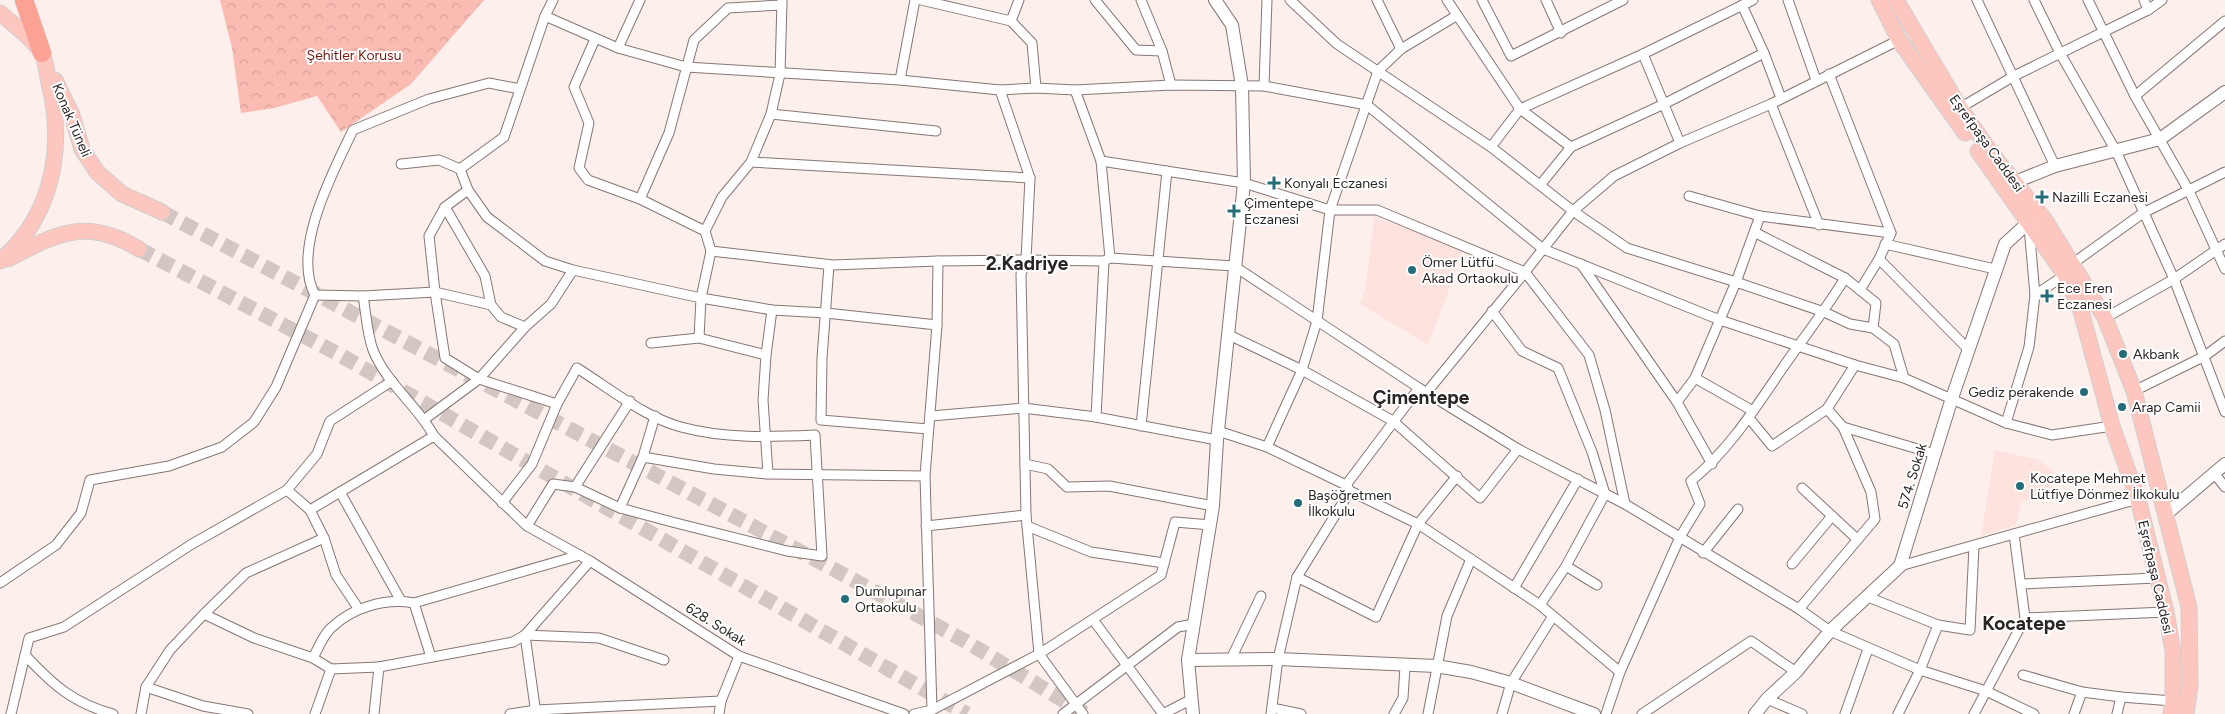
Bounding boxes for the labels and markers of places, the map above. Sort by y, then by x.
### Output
place label: Konyalı Eczanesi [1284,175,1387,192]
marker: Konyalı Eczanesi [1268,177,1280,189]
place label: Nazilli Eczanesi [2052,189,2148,206]
marker: Nazilli Eczanesi [2036,191,2048,203]
place label: Çimentepe Eczanesi [1244,195,1314,228]
marker: Çimentepe Eczanesi [1228,205,1240,217]
place label: Ömer Lütfü Akad Ortaokulu [1422,254,1519,287]
marker: Ömer Lütfü Akad Ortaokulu [1406,264,1418,276]
place label: Ece Eren Eczanesi [2057,280,2113,313]
marker: Ece Eren Eczanesi [2041,290,2053,302]
place label: Akbank [2133,346,2179,363]
marker: Akbank [2117,348,2129,360]
place label: Gediz perakende [1968,384,2074,401]
marker: Gediz perakende [2078,386,2090,398]
place label: Arap Camii [2132,399,2201,416]
marker: Arap Camii [2116,401,2128,413]
place label: Kocatepe Mehmet Lütfiye Dönmez İlkokulu [2030,470,2180,503]
marker: Kocatepe Mehmet Lütfiye Dönmez İlkokulu [2014,480,2026,492]
place label: Başöğretmen İlkokulu [1308,487,1392,520]
marker: Başöğretmen İlkokulu [1292,497,1304,509]
place label: Dumlupınar Ortaokulu [855,583,927,616]
marker: Dumlupınar Ortaokulu [839,593,851,605]

